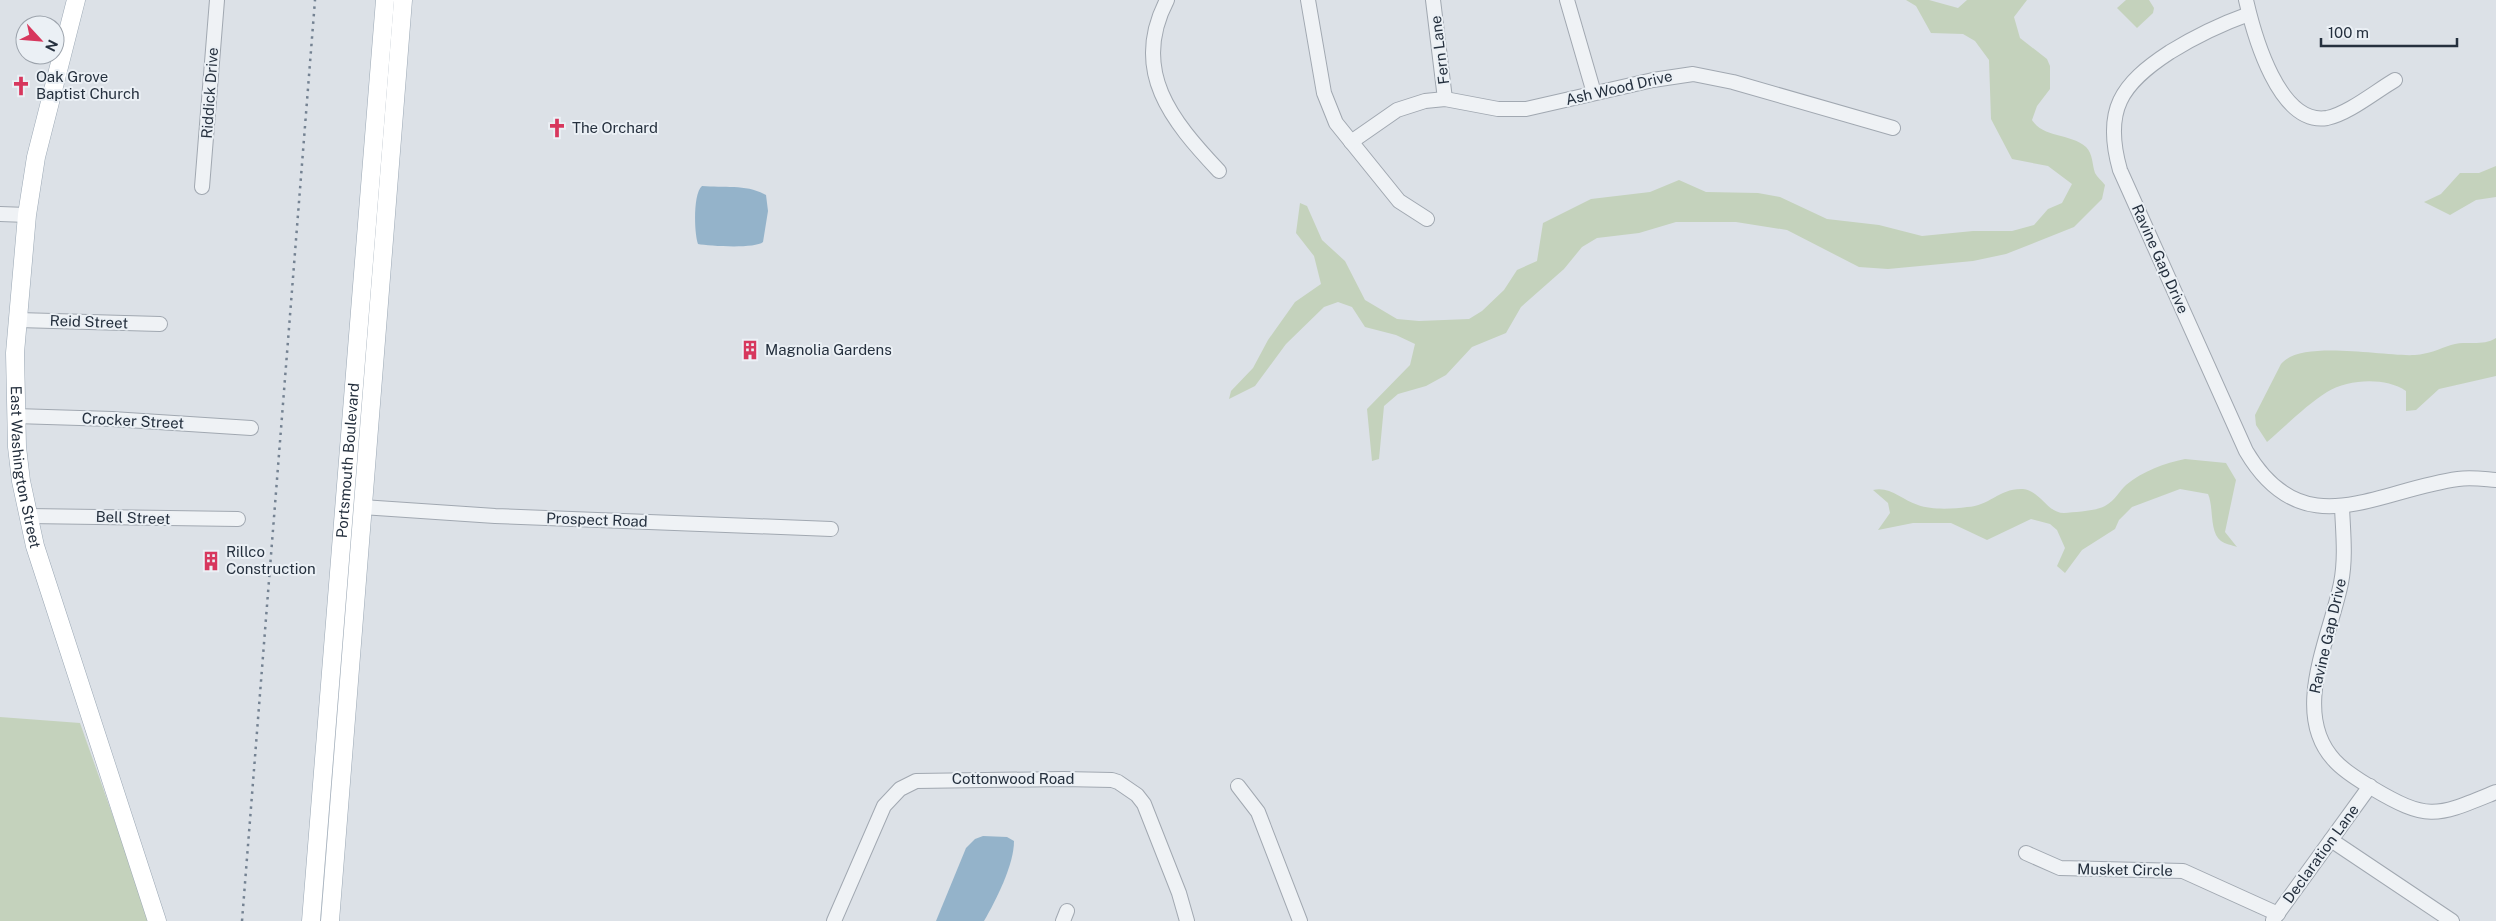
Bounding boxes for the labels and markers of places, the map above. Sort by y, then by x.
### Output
place label: Oak Grove Baptist Church [36,68,140,102]
church icon: Oak Grove Baptist Church [10,75,32,97]
church icon: The Orchard [546,117,568,139]
place label: The Orchard [572,119,658,136]
building icon: Magnolia Gardens [739,339,761,361]
place label: Magnolia Gardens [765,341,892,358]
place label: Rillco Construction [226,543,316,577]
building icon: Rillco Construction [200,550,222,572]

